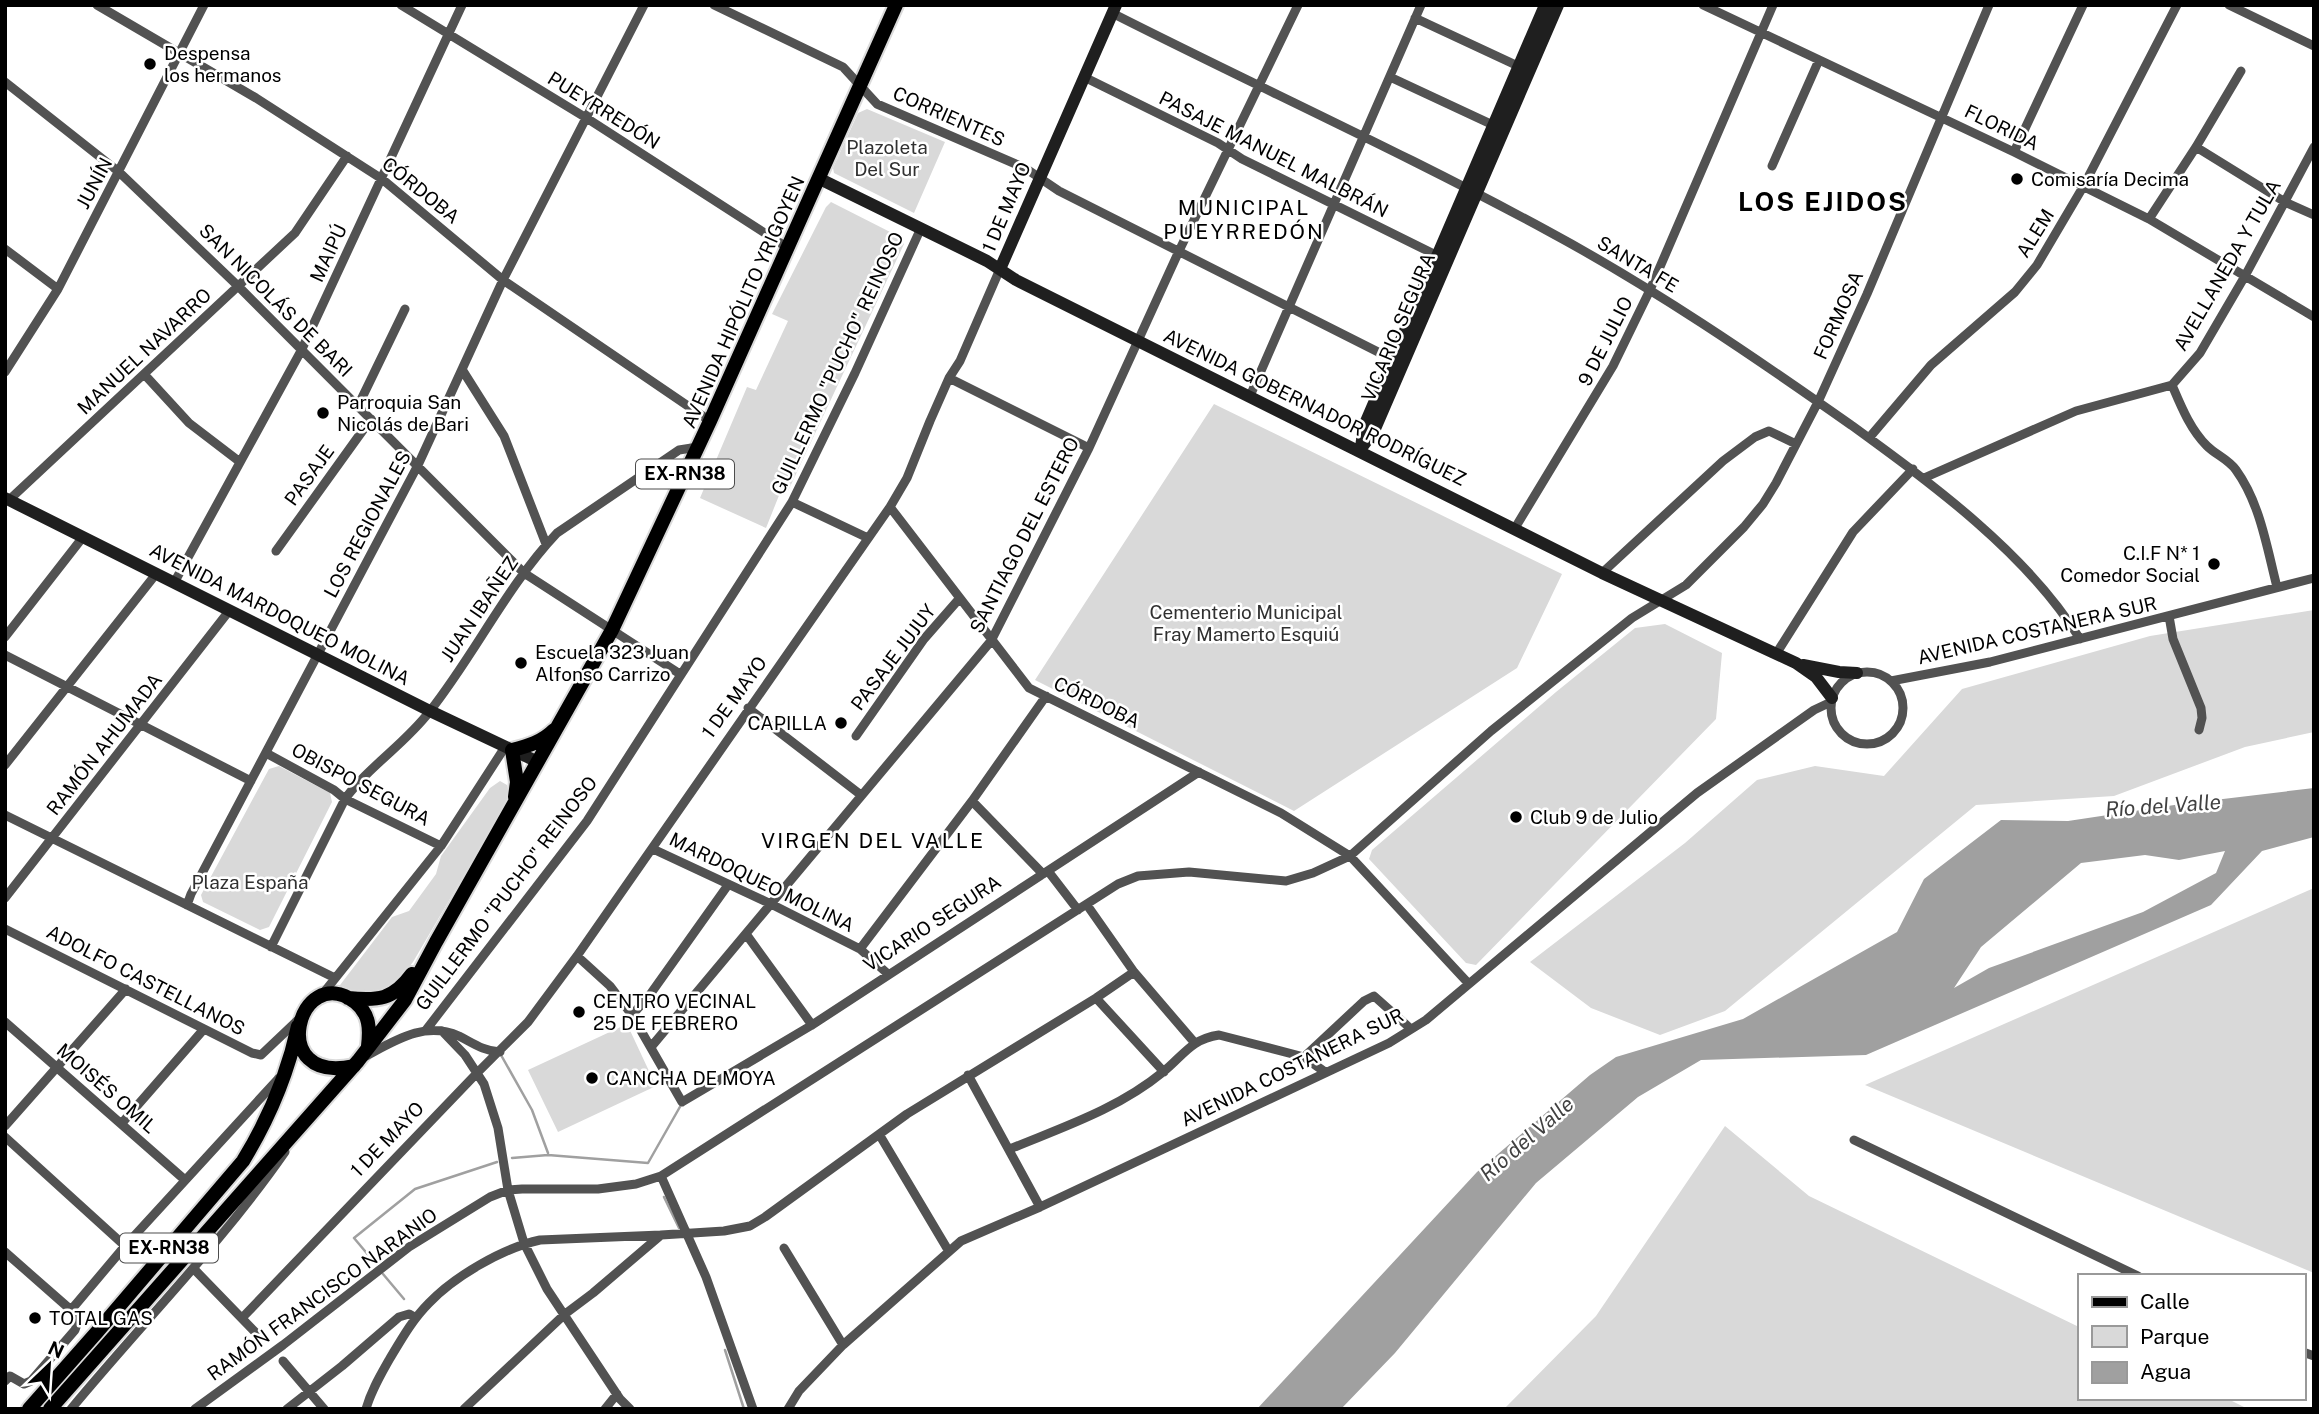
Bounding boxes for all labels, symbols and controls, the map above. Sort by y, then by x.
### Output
place label: Despensa los hermanos [164,42,281,86]
marker: Despensa los hermanos [142,56,158,72]
street label: PUEYRREDÓN [544,67,664,153]
street label: CORRIENTES [890,82,1008,150]
street label: PASAJE MANUEL MALBRÁN [1156,86,1392,222]
street label: FLORIDA [1961,100,2043,154]
park label: Plazoleta Del Sur [846,136,928,180]
street label: CÓRDOBA [378,152,464,228]
street label: JUNÍN [71,154,117,212]
street label: 1 DE MAYO [977,159,1035,255]
place label: Comisaría Decima [2031,168,2189,190]
marker: Comisaría Decima [2009,171,2025,187]
street label: AVENIDA HIPÓLITO YRIGOYEN [677,173,809,431]
street label: AVELLANEDA Y TULA [2169,176,2285,354]
district label: LOS EJIDOS [1738,186,1908,217]
district label: MUNICIPAL PUEYRREDÓN [1163,195,1325,244]
street label: ALEM [2012,205,2058,261]
street label: SAN NICOLÁS DE BARI [195,219,357,381]
street label: MAIPÚ [305,221,351,285]
street label: GUILLERMO "PUCHO" REINOSO [766,228,908,498]
street label: SANTA FE [1593,231,1683,297]
street label: VICARIO SEGURA [1357,249,1439,405]
street label: FORMOSA [1809,267,1867,363]
street label: MANUEL NAVARRO [73,283,215,419]
street label: 9 DE JULIO [1573,293,1637,389]
street label: AVENIDA GOBERNADOR RODRÍGUEZ [1160,324,1470,490]
place label: Parroquia San Nicolás de Bari [337,391,469,435]
marker: Parroquia San Nicolás de Bari [315,405,331,421]
street label: SANTIAGO DEL ESTERO [965,433,1083,637]
street label: PASAJE [280,440,338,510]
street label: LOS REGIONALES [319,447,415,601]
road number: EX-RN38 [636,460,734,488]
street label: AVENIDA MARDOQUEO MOLINA [146,539,414,689]
place label: C.I.F N* 1 Comedor Social [2060,542,2200,586]
street label: JUAN IBAÑEZ [436,552,522,666]
marker: C.I.F N* 1 Comedor Social [2206,556,2222,572]
street label: AVENIDA COSTANERA SUR [1915,592,2159,668]
street label: PASAJE JUJUY [846,599,940,714]
park label: Cementerio Municipal Fray Mamerto Esquiú [1150,601,1342,645]
place label: Escuela 323 Juan Alfonso Carrizo [535,641,689,685]
street label: 1 DE MAYO [697,652,771,742]
marker: Escuela 323 Juan Alfonso Carrizo [513,655,529,671]
street label: RAMÓN AHUMADA [42,669,166,819]
street label: CÓRDOBA [1050,672,1144,732]
place label: CAPILLA [747,712,827,734]
marker: CAPILLA [833,715,849,731]
street label: OBISPO SEGURA [288,738,434,830]
street label: GUILLERMO "PUCHO" REINOSO [411,772,601,1014]
water label: Río del Valle [2104,789,2222,822]
place label: Club 9 de Julio [1530,806,1658,828]
marker: Club 9 de Julio [1508,809,1524,825]
street label: MARDOQUEO MOLINA [666,828,858,936]
district label: VIRGEN DEL VALLE [761,828,985,853]
street label: VICARIO SEGURA [859,870,1005,976]
park label: Plaza España [192,871,308,893]
street label: ADOLFO CASTELLANOS [43,920,249,1040]
place label: CENTRO VECINAL 25 DE FEBRERO [593,990,756,1034]
street label: AVENIDA COSTANERA SUR [1177,1003,1407,1131]
marker: CENTRO VECINAL 25 DE FEBRERO [571,1004,587,1020]
street label: MOISÉS OMIL [53,1039,161,1137]
place label: CANCHA DE MOYA [606,1067,776,1089]
marker: CANCHA DE MOYA [584,1070,600,1086]
water label: Río del Valle [1475,1091,1579,1186]
street label: 1 DE MAYO [346,1097,428,1181]
street label: RAMÓN FRANCISCO NARANIO [203,1203,441,1385]
road number: EX-RN38 [120,1233,218,1262]
legend [2078,1274,2305,1400]
text: Calle [2140,1289,2190,1314]
place label: TOTAL GAS [49,1307,153,1329]
marker: TOTAL GAS [27,1310,43,1326]
text: Parque [2140,1324,2209,1349]
north arrow [14,1330,84,1400]
text: N [45,1336,68,1363]
text: Agua [2140,1359,2191,1384]

